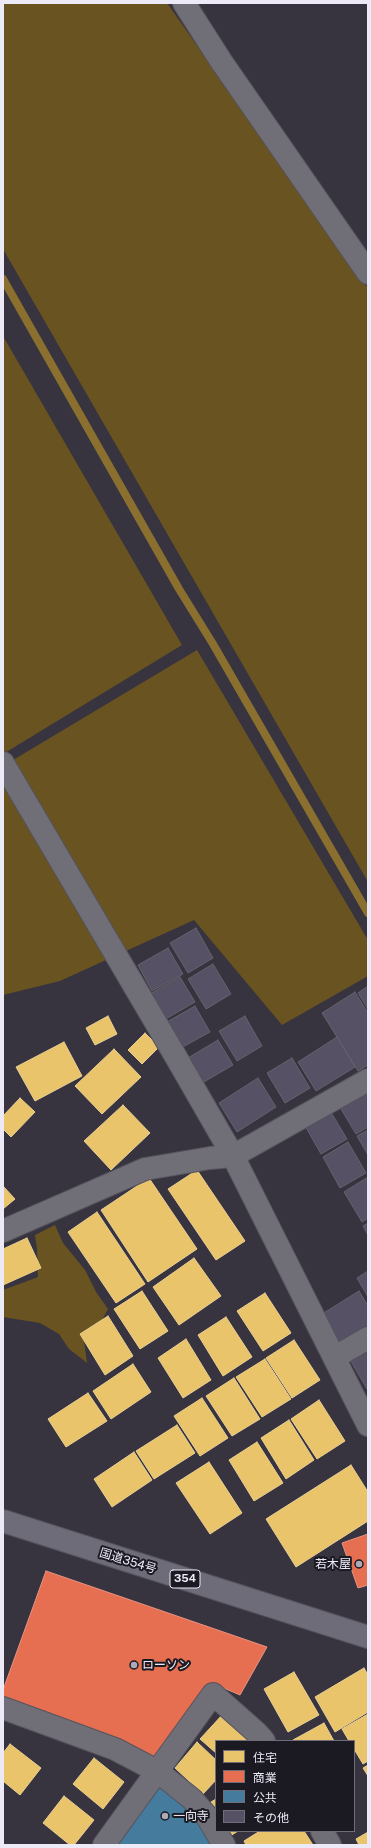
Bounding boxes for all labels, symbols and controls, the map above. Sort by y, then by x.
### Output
street label: 国道354号 [98,1546,158,1576]
place label: 若木屋 [315,1557,351,1571]
marker: 若木屋 [354,1559,364,1569]
road number: 354 [170,1570,200,1588]
place label: ローソン [142,1658,190,1672]
marker: ローソン [129,1660,139,1670]
legend [215,1740,355,1832]
text: 住宅 [253,1751,277,1765]
text: 商業 [253,1771,277,1785]
text: 公共 [253,1791,277,1805]
place label: 一向寺 [173,1809,209,1823]
marker: 一向寺 [160,1811,170,1821]
text: その他 [253,1811,289,1825]

